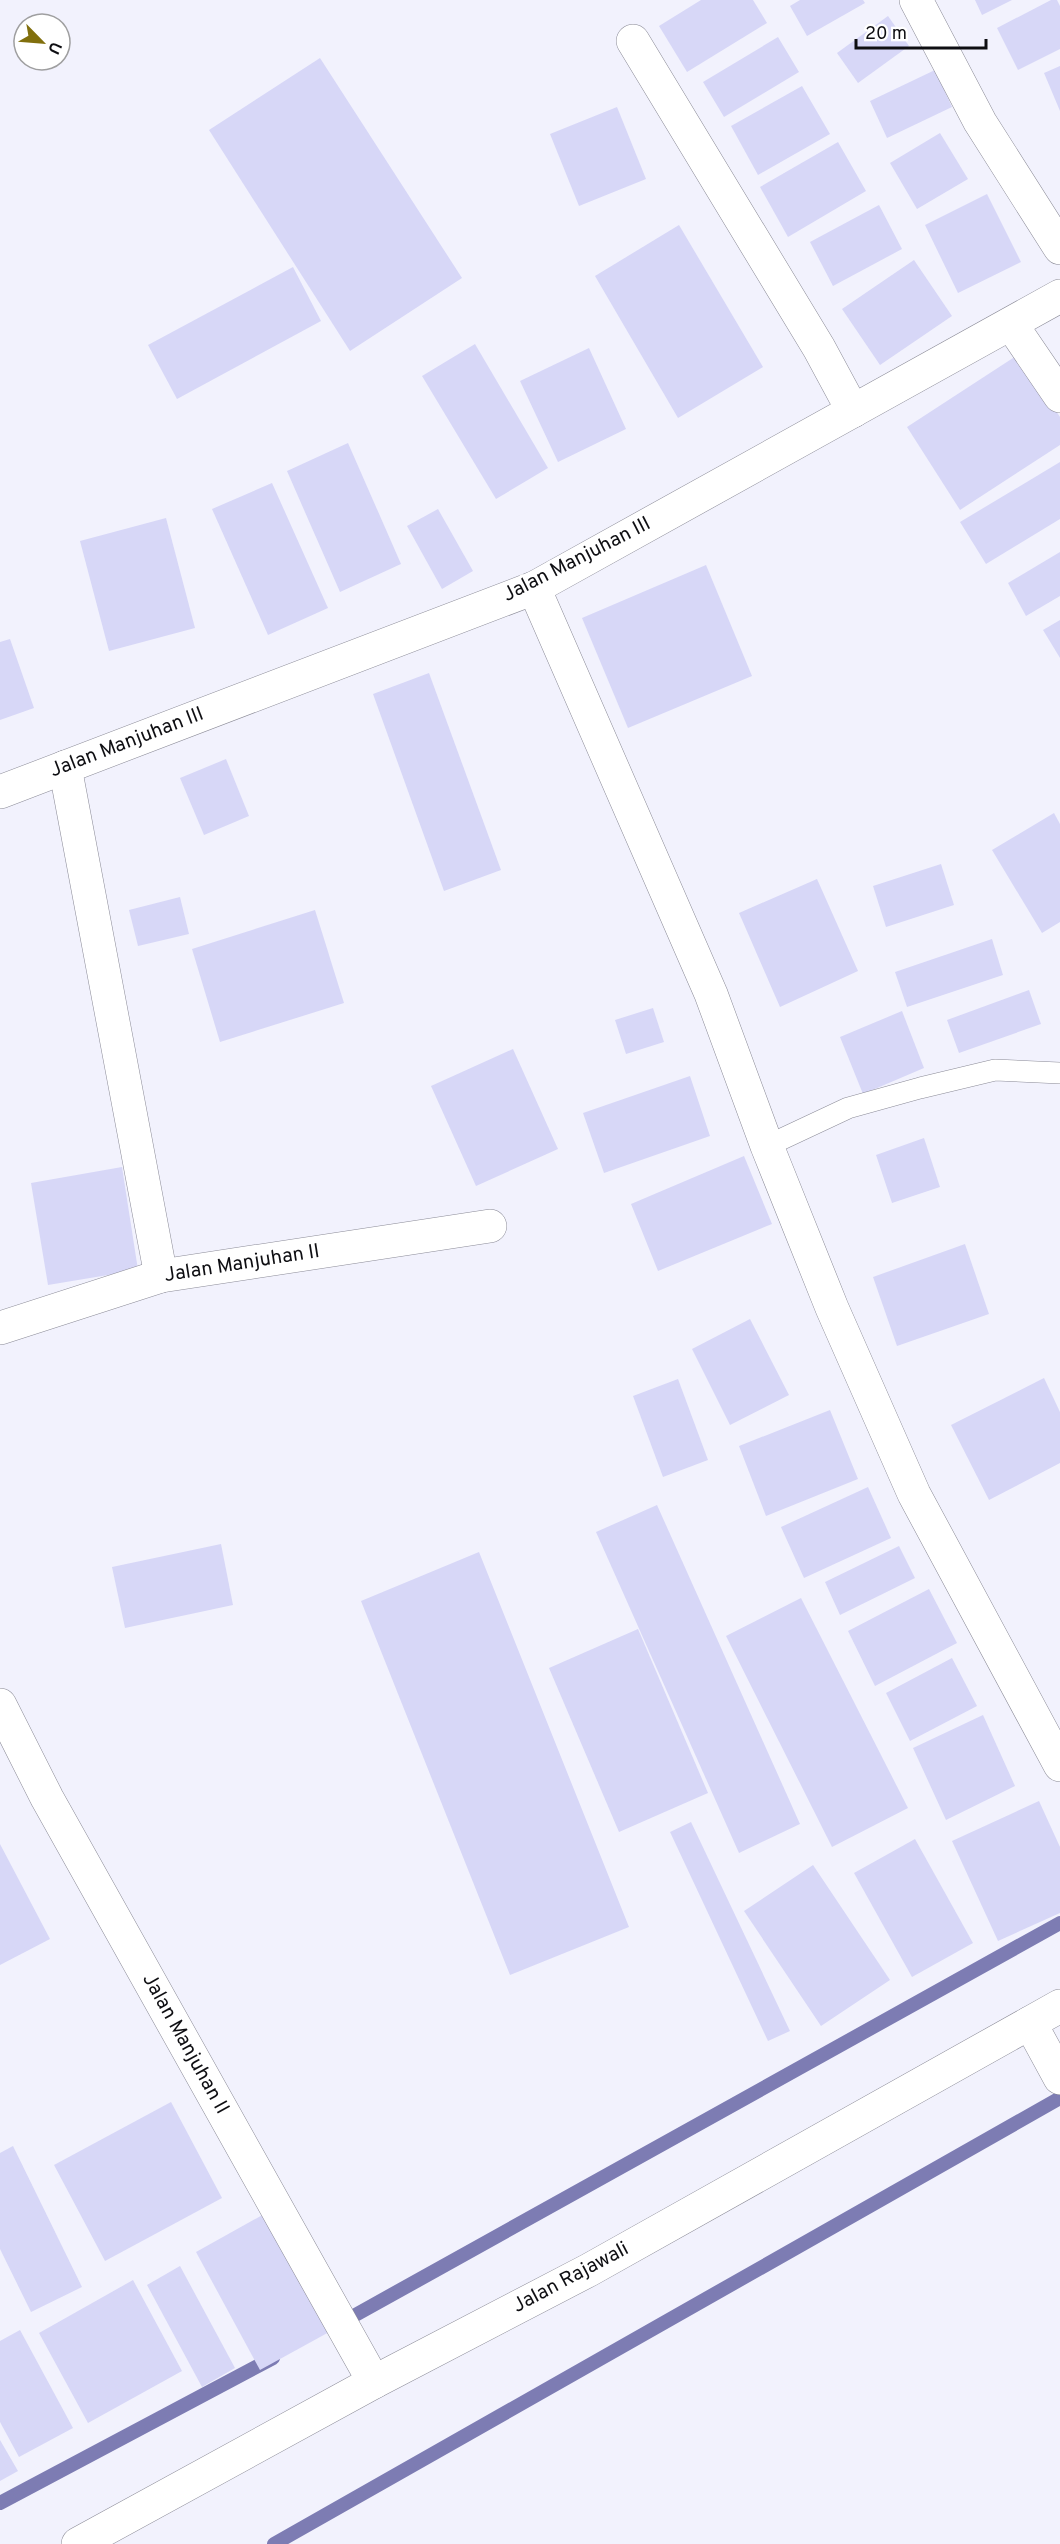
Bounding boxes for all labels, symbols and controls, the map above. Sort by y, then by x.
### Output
north arrow [12,12,72,72]
scale bar [856,12,986,50]
text: 20 m [865,23,907,46]
text: U [42,38,65,57]
street label: Jalan Manjuhan III [499,511,655,609]
street label: Jalan Manjuhan III [46,702,208,784]
street label: Jalan Manjuhan II [162,1239,322,1289]
street label: Jalan Manjuhan II [136,1969,234,2119]
street label: Jalan Rajawali [508,2236,634,2320]

